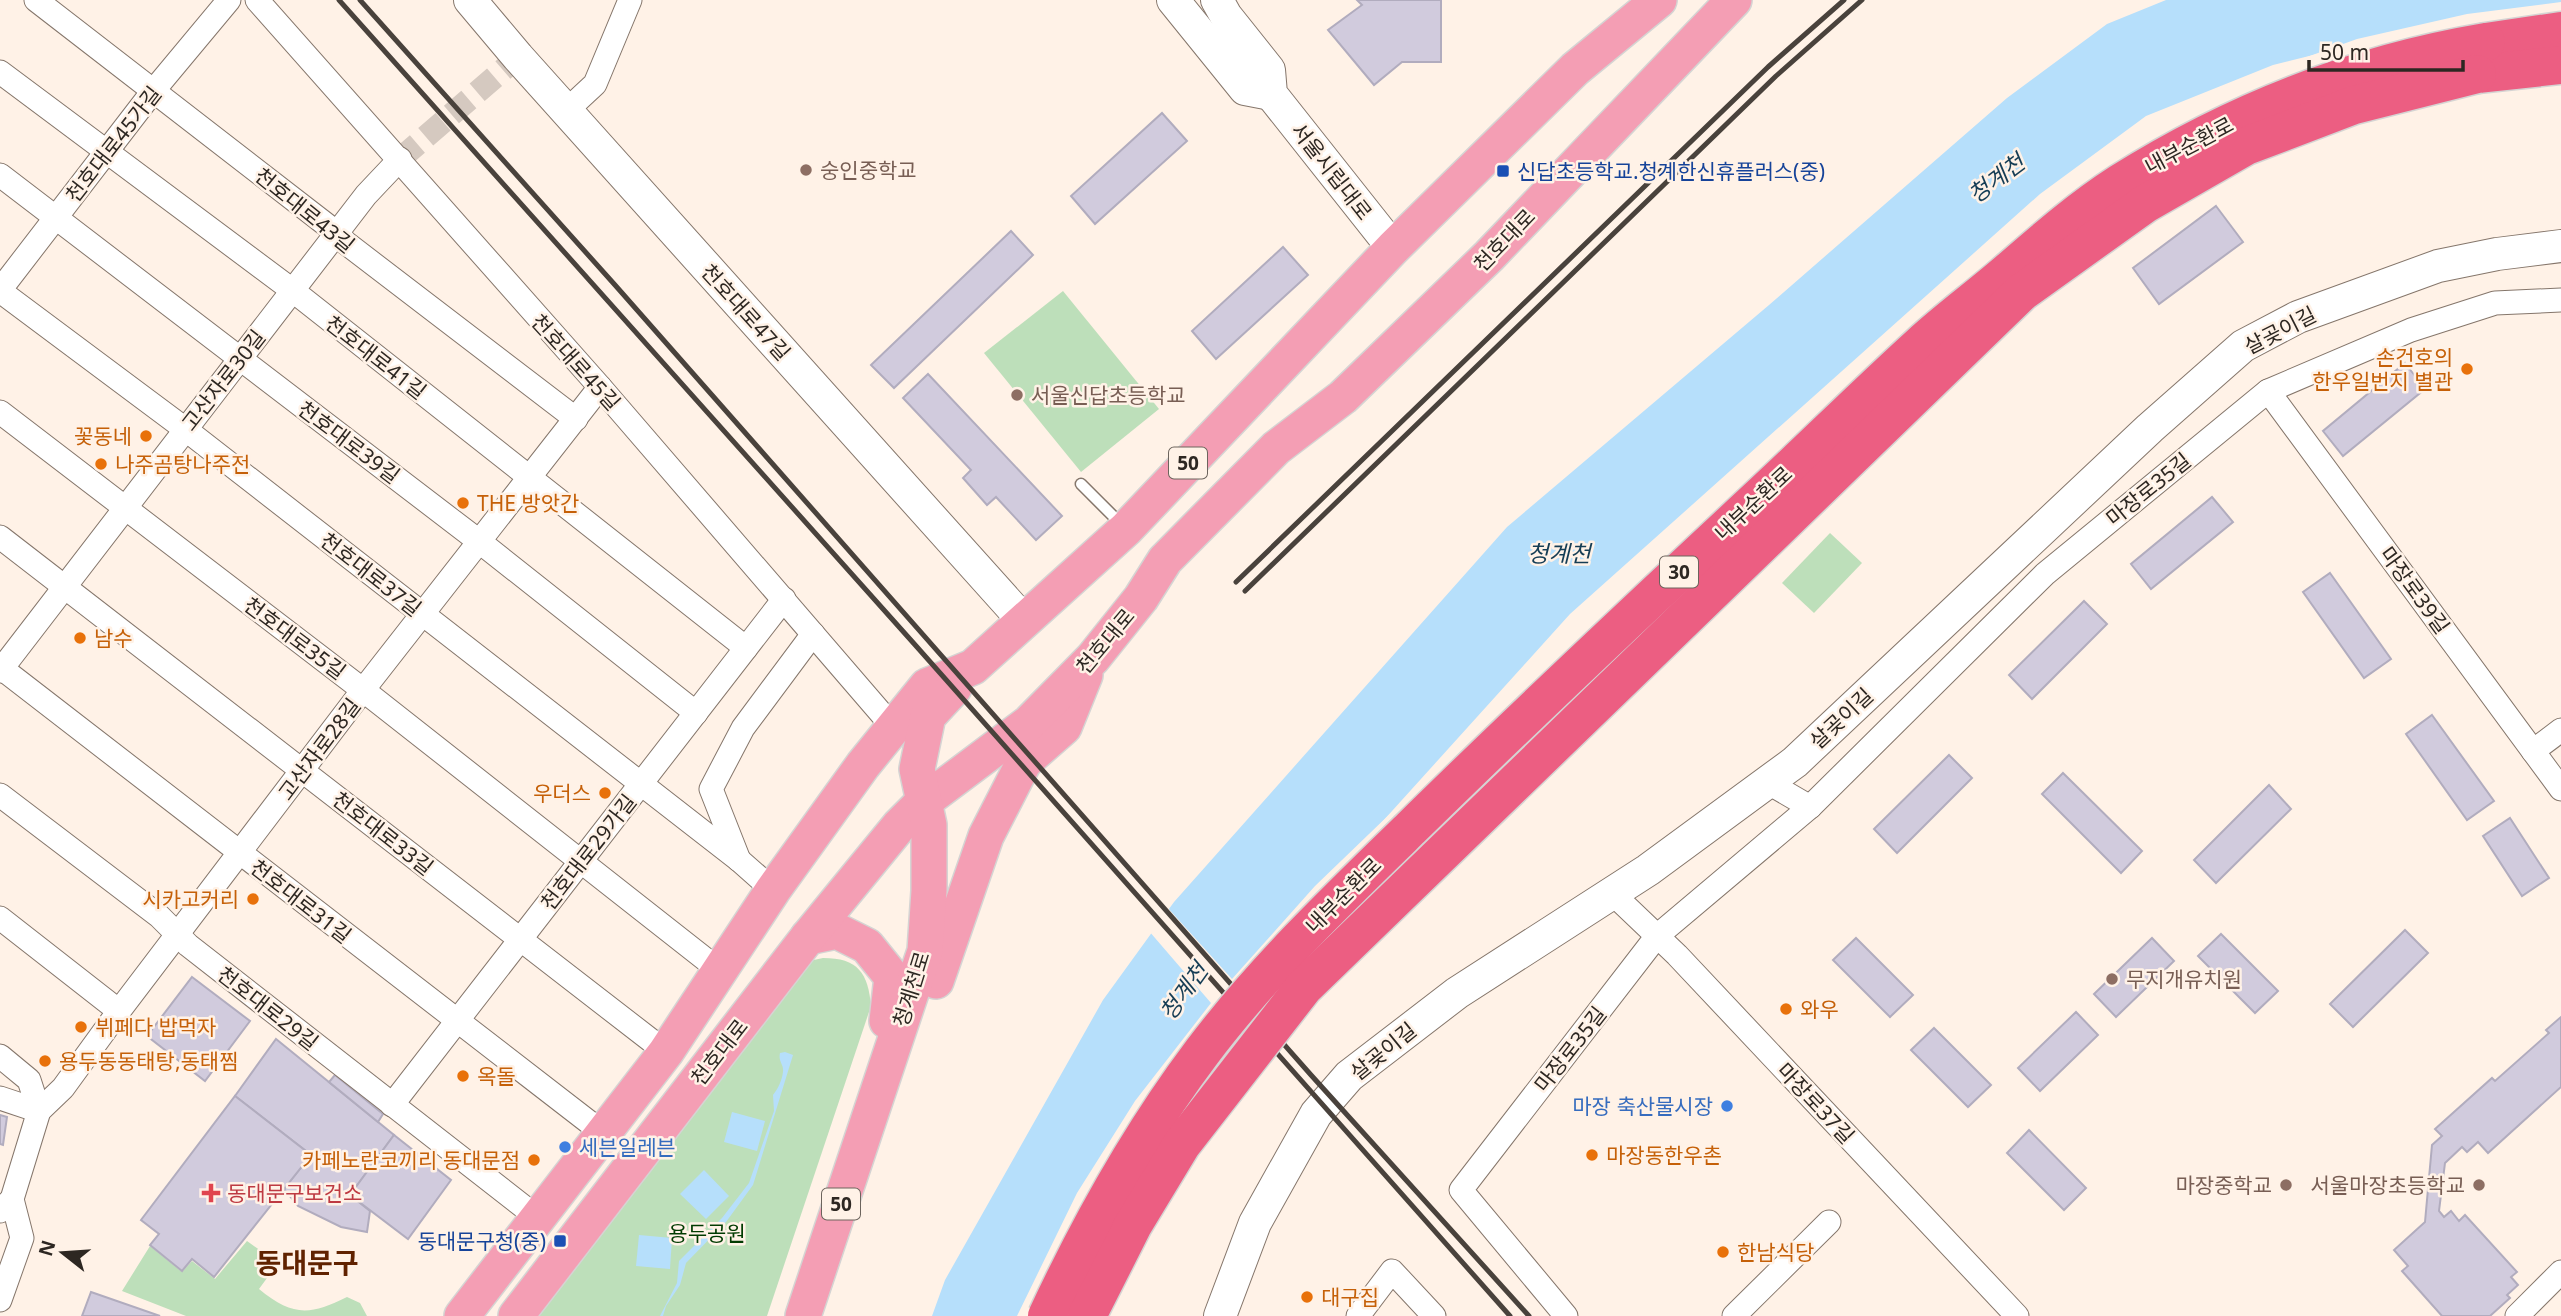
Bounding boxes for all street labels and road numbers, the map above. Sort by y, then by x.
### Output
street label: 천호대로45가길 [59,80,167,208]
street label: 내부순환로 [2140,110,2238,180]
street label: 서울시립대로 [1285,117,1379,225]
street label: 천호대로43길 [249,161,361,259]
street label: 천호대로 [1467,202,1541,278]
street label: 천호대로47길 [695,258,797,366]
street label: 살곶이길 [2239,300,2321,360]
street label: 천호대로45길 [525,308,627,416]
street label: 천호대로41길 [320,309,432,405]
street label: 고산자로30길 [175,324,271,436]
street label: 천호대로39길 [292,395,406,489]
street label: 마장로35길 [2100,446,2196,532]
road number: 50 [1169,447,1207,478]
street label: 내부순환로 [1708,460,1798,546]
street label: 천호대로37길 [315,526,427,622]
street label: 마장로39길 [2374,541,2456,639]
road number: 30 [1660,556,1698,587]
street label: 천호대로35길 [238,591,352,685]
street label: 천호대로 [1069,602,1141,680]
street label: 살곶이길 [1803,681,1879,755]
street label: 고산자로28길 [272,692,366,806]
street label: 천호대로33길 [327,785,439,881]
street label: 천호대로29가길 [534,788,642,916]
street label: 내부순환로 [1299,851,1387,939]
street label: 천호대로31길 [245,853,357,949]
street label: 청계천로 [886,948,936,1030]
street label: 천호대로29길 [212,960,324,1056]
street label: 마장로35길 [1528,1000,1612,1098]
street label: 천호대로 [684,1013,754,1091]
street label: 살곶이길 [1344,1016,1422,1086]
street label: 마장로37길 [1771,1056,1861,1150]
road number: 50 [822,1188,860,1220]

